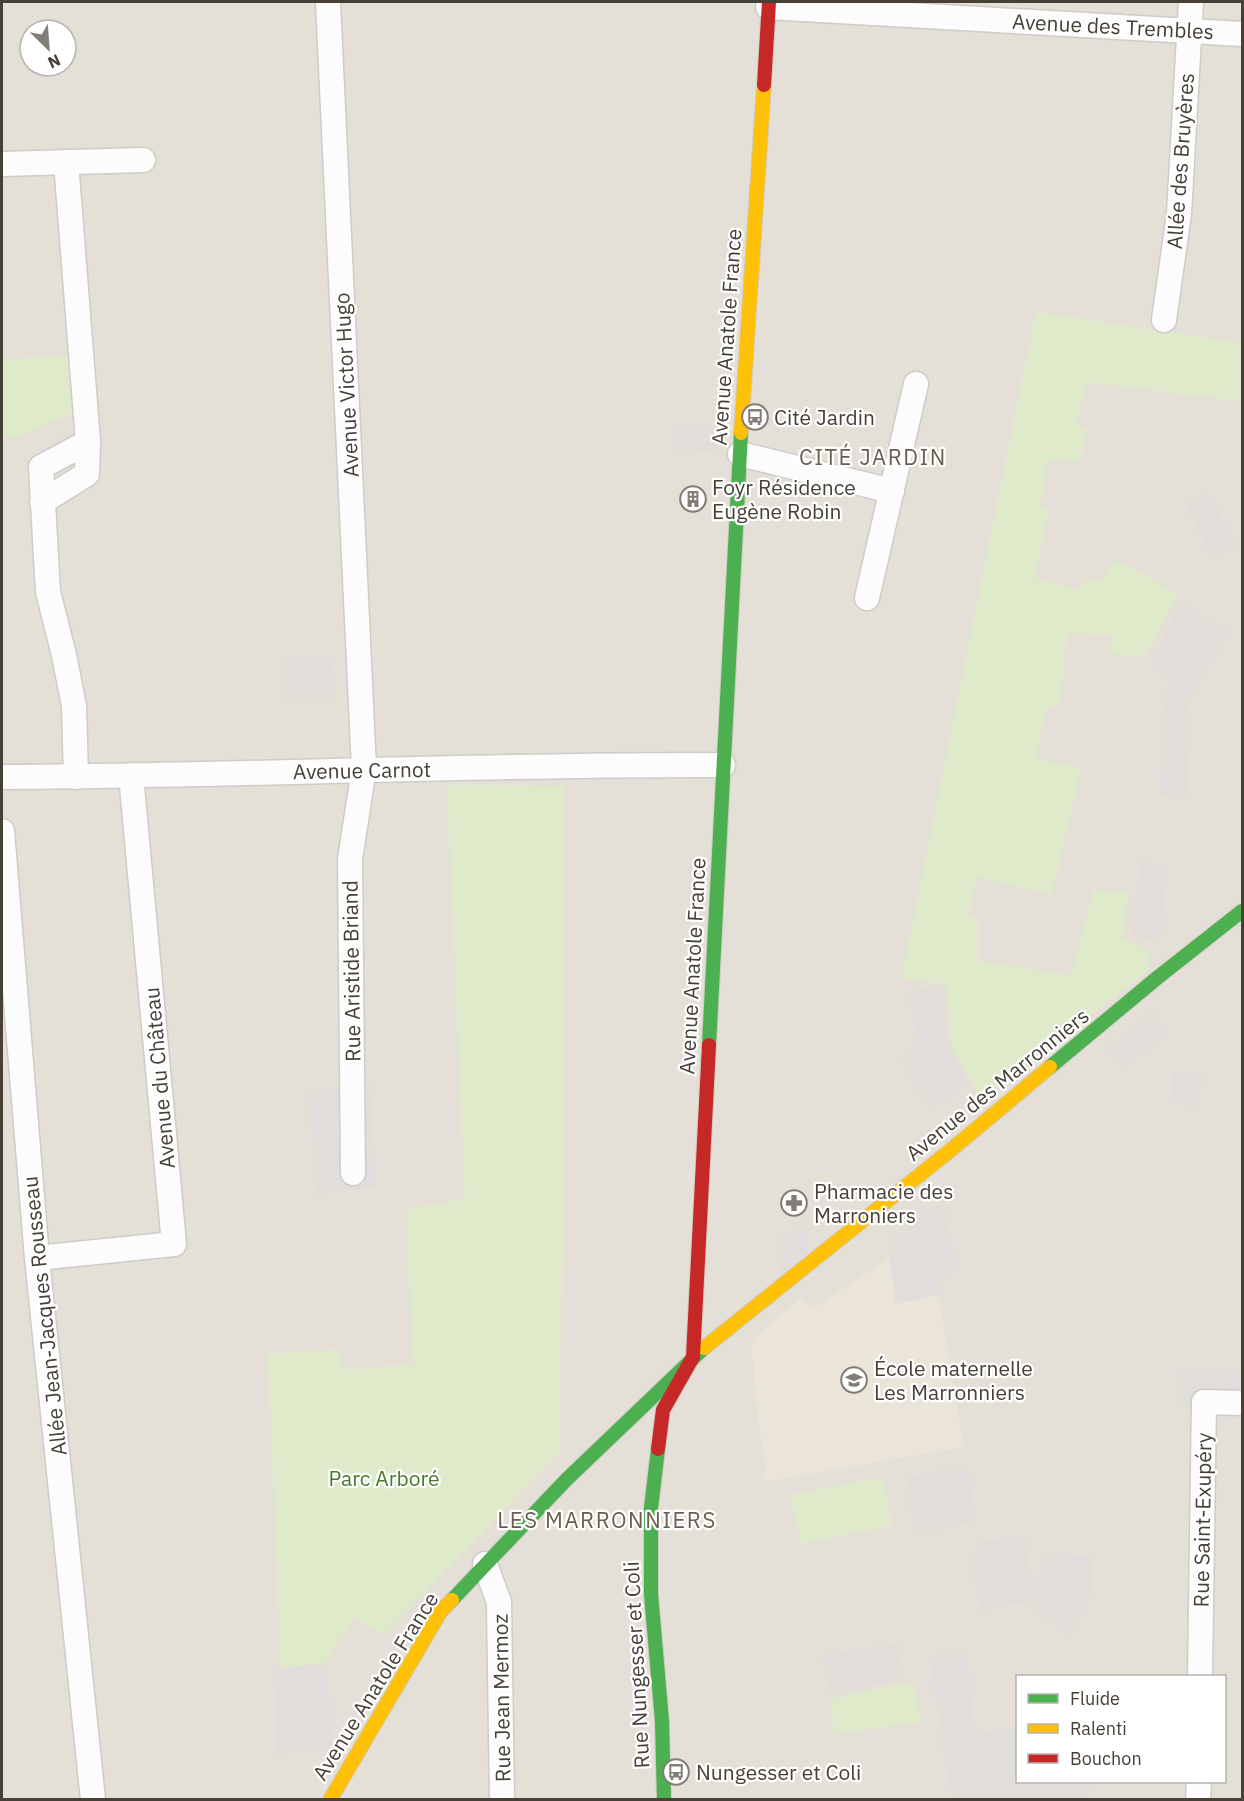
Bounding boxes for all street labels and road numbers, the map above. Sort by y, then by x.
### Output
street label: Avenue des Trembles [1011,7,1215,45]
street label: Allée des Bruyères [1160,72,1200,250]
street label: Avenue Anatole France [704,228,748,446]
street label: Avenue Victor Hugo [327,292,365,478]
street label: Avenue Carnot [293,755,431,785]
street label: Avenue Anatole France [672,857,712,1075]
street label: Rue Aristide Briand [335,880,367,1062]
street label: Avenue du Château [137,986,181,1170]
street label: Avenue des Marronniers [900,1001,1094,1167]
street label: Allée Jean-Jacques Rousseau [15,1175,73,1457]
street label: Rue Saint-Exupéry [1186,1432,1218,1608]
street label: Rue Nungesser et Coli [617,1561,655,1769]
street label: Avenue Anatole France [306,1587,444,1785]
street label: Rue Jean Mermoz [486,1613,516,1782]

